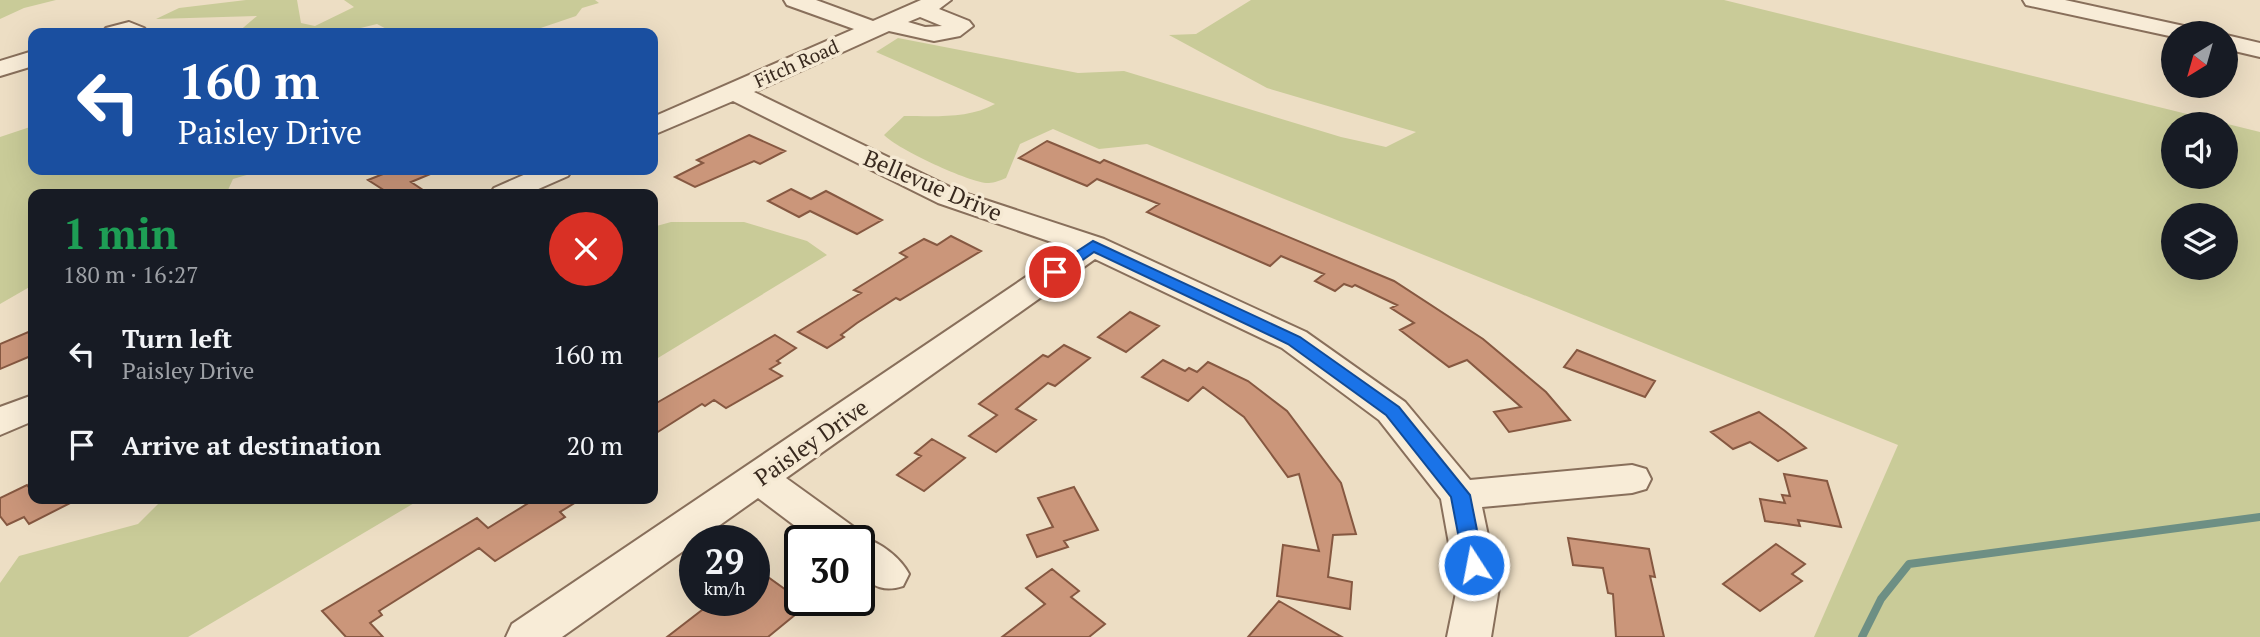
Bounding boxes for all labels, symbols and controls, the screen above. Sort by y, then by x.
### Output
north arrow [2161,21,2238,98]
map controls [2161,21,2238,280]
street label: Fitch Road [750,33,843,93]
text: 160 m [178,48,320,113]
icon: left [63,56,154,147]
text: Paisley Drive [178,111,362,153]
button: sound [2161,112,2238,189]
street label: Bellevue Drive [859,142,1007,228]
button: layers [2161,203,2238,280]
text: 1 min [63,205,178,261]
button: close [549,212,623,286]
pin [1025,242,1085,302]
icon: arrive [1036,253,1074,291]
text: 180 m · 16:27 [63,259,198,290]
text: Turn left [122,321,232,355]
icon: left [63,335,101,373]
text: 160 m [553,337,623,371]
text: Paisley Drive [122,355,254,386]
street label: Paisley Drive [748,391,874,493]
icon: arrive [63,426,101,464]
text: Arrive at destination [122,428,381,462]
text: 20 m [567,428,623,462]
speed limit sign: 30 [784,525,875,616]
position arrow [1437,528,1511,602]
text: 29 [705,538,744,584]
text: km/h [704,576,745,600]

